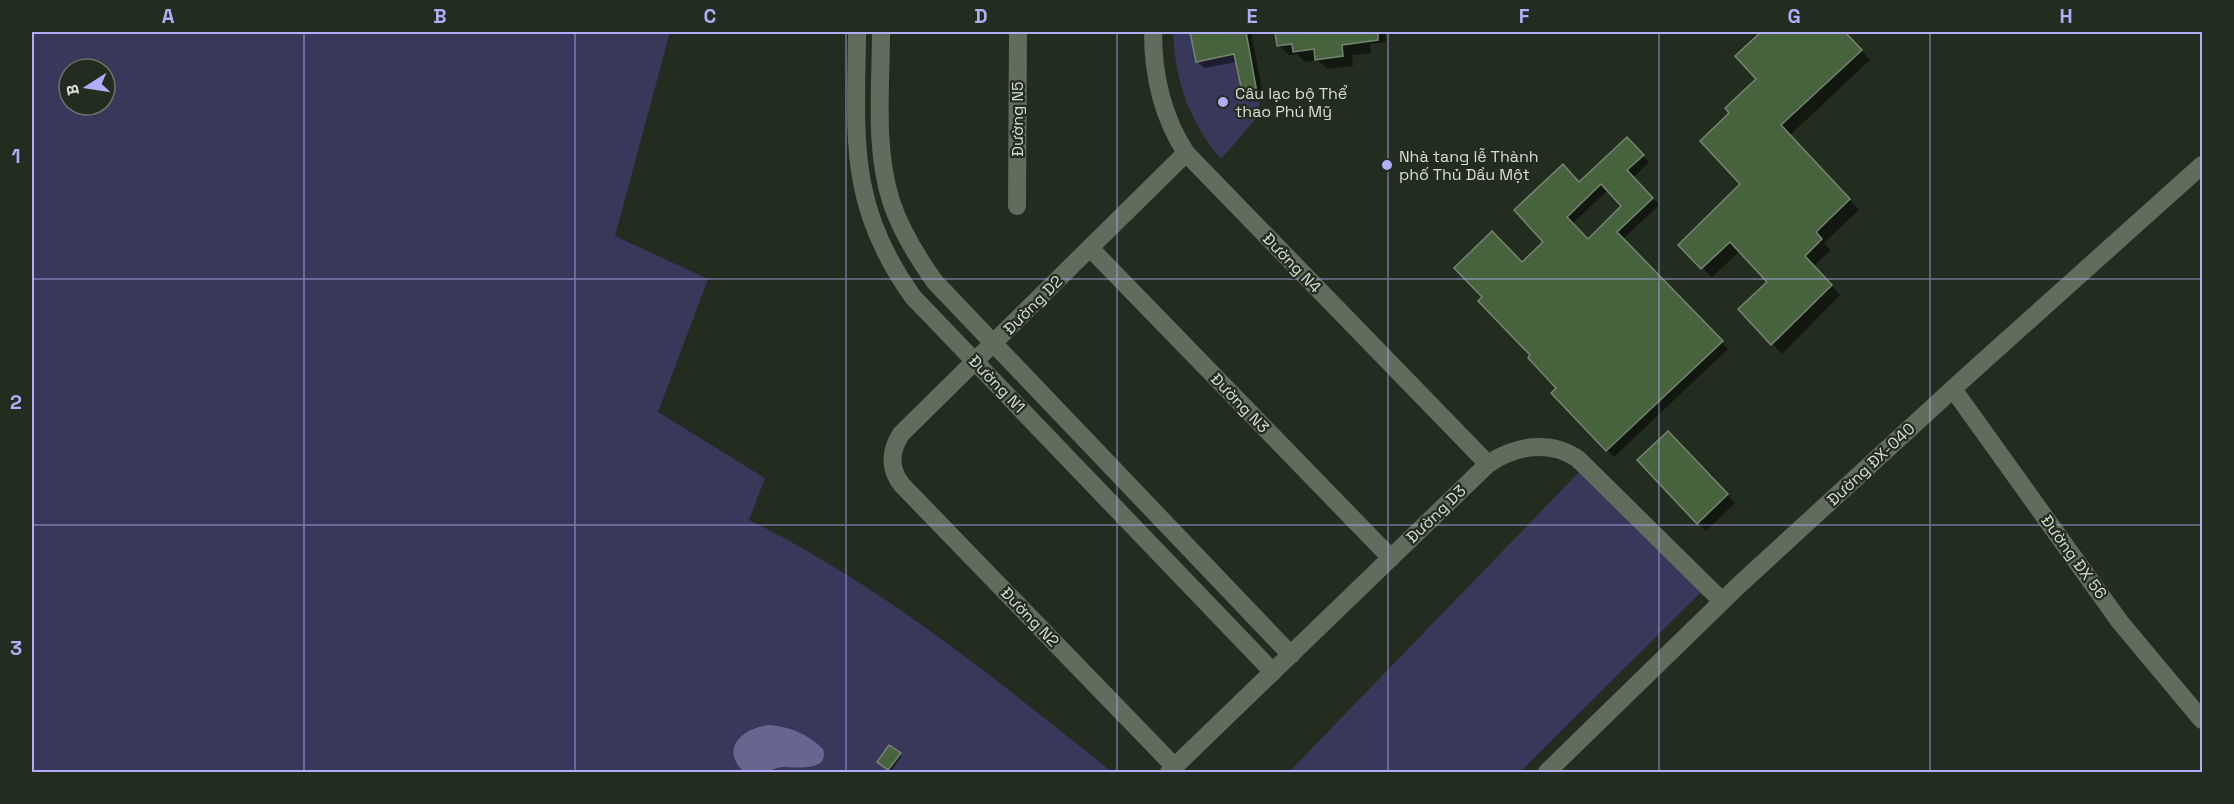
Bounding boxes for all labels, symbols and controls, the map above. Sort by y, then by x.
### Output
text: A [162,3,175,29]
text: B [433,3,447,29]
text: C [704,3,717,29]
text: D [974,3,988,29]
text: E [1246,3,1258,29]
text: F [1519,3,1530,29]
text: G [1787,3,1801,29]
text: H [2059,3,2073,29]
north arrow [57,57,117,117]
street label: Đường N5 [1007,81,1028,157]
text: B [61,83,84,97]
place label: Câu lạc bộ Thể thao Phú Mỹ [1235,83,1348,122]
marker: Câu lạc bộ Thể thao Phú Mỹ [1216,95,1230,109]
text: 1 [11,143,21,169]
place label: Nhà tang lễ Thành phố Thủ Dầu Một [1399,146,1539,185]
marker: Nhà tang lễ Thành phố Thủ Dầu Một [1380,158,1394,172]
street label: Đường N4 [1258,228,1326,298]
street label: Đường D2 [999,271,1067,339]
street label: Đường N1 [964,351,1030,417]
street label: Đường N3 [1206,369,1274,437]
text: 2 [10,389,22,415]
street label: Đường ĐX-040 [1823,418,1919,510]
street label: Đường D3 [1402,480,1470,548]
street label: Đường ĐX 56 [2036,511,2112,603]
street label: Đường N2 [996,583,1064,651]
text: 3 [10,635,22,661]

